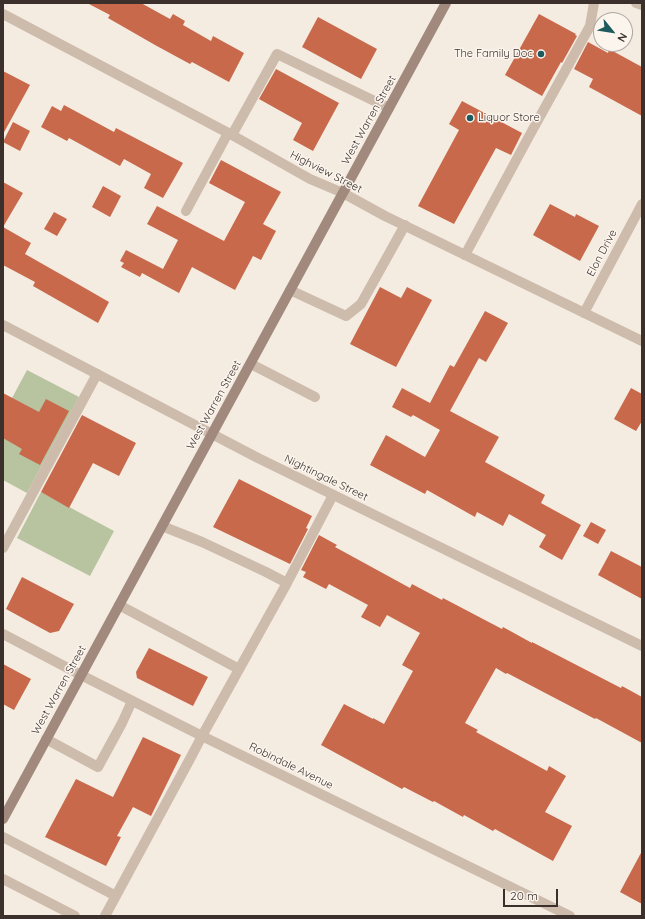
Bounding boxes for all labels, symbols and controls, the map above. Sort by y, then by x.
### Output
north arrow [593,12,633,52]
text: N [614,30,631,45]
place label: The Family Doc [454,47,533,61]
marker: The Family Doc [536,49,546,59]
street label: West Warren Street [339,73,399,167]
place label: Liquor Store [478,111,540,125]
marker: Liquor Store [465,113,475,123]
street label: Highview Street [288,148,364,196]
street label: Elon Drive [584,227,620,279]
street label: West Warren Street [184,358,244,452]
street label: Nightingale Street [282,452,370,504]
street label: West Warren Street [29,643,89,737]
street label: Robindale Avenue [247,740,335,792]
scale bar [505,881,560,907]
text: 20 m [510,888,538,903]

